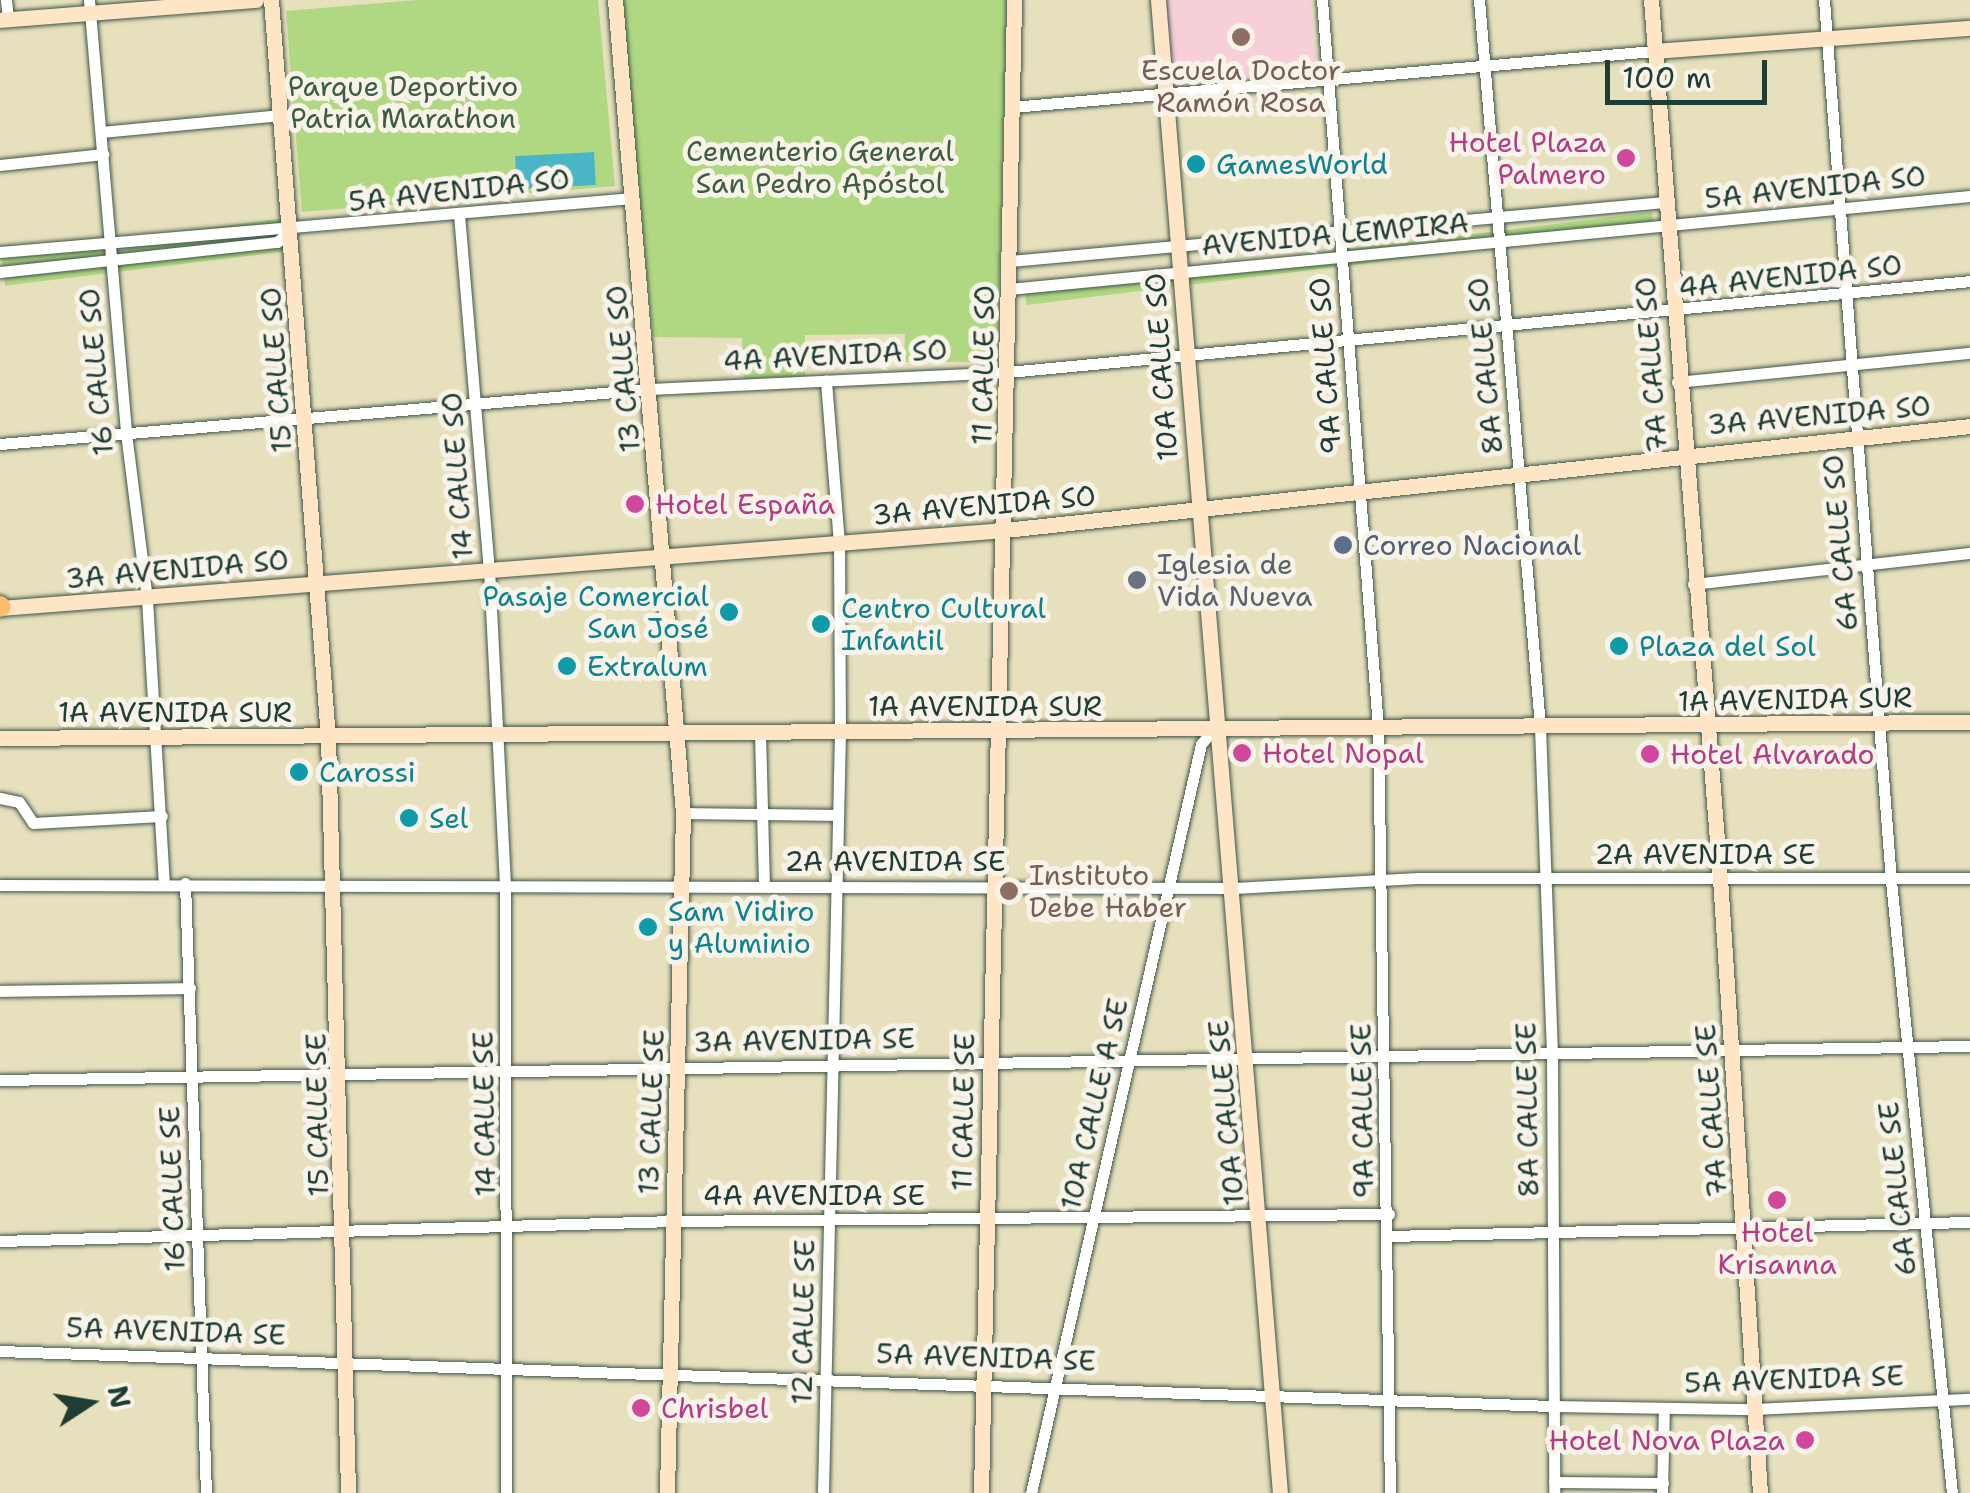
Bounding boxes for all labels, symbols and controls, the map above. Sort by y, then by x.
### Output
marker: Escuela Doctor Ramón Rosa [1230,26,1252,48]
scale bar [1610,40,1772,102]
place label: Escuela Doctor Ramón Rosa [1141,53,1341,119]
text: 100 m [1622,57,1712,98]
park label: Parque Deportivo Patria Marathon [288,69,518,135]
place label: Hotel Plaza Palmero [1449,125,1606,191]
park label: Cementerio General San Pedro Apóstol [686,134,954,200]
place label: GamesWorld [1216,147,1388,181]
marker: Hotel Plaza Palmero [1615,147,1637,169]
marker: GamesWorld [1185,153,1207,175]
street label: 5A AVENIDA SO [1703,159,1927,215]
street label: 5A AVENIDA SO [347,162,571,218]
street label: AVENIDA LEMPIRA [1200,206,1470,262]
street label: 4A AVENIDA SO [1677,248,1903,304]
street label: 10A CALLE SO [1138,272,1184,462]
street label: 9A CALLE SO [1302,276,1348,456]
street label: 8A CALLE SO [1461,276,1509,456]
street label: 7A CALLE SO [1628,276,1674,454]
street label: 13 CALLE SO [599,284,647,454]
street label: 11 CALLE SO [965,285,1001,445]
street label: 15 CALLE SO [253,286,299,454]
street label: 16 CALLE SO [72,287,120,457]
street label: 4A AVENIDA SO [722,332,948,378]
street label: 3A AVENIDA SO [1706,389,1932,441]
street label: 14 CALLE SO [434,391,480,561]
street label: 6A CALLE SO [1816,453,1864,633]
street label: 3A AVENIDA SO [871,479,1097,531]
place label: Hotel España [655,487,835,521]
marker: Hotel España [624,493,646,515]
place label: Correo Nacional [1363,528,1581,562]
marker: Correo Nacional [1332,534,1354,556]
street label: 3A AVENIDA SO [64,543,290,595]
place label: Iglesia de Vida Nueva [1157,547,1313,613]
marker: Iglesia de Vida Nueva [1126,569,1148,591]
place label: Pasaje Comercial San José [482,579,709,645]
place label: Centro Cultural Infantil [841,591,1046,657]
marker: Pasaje Comercial San José [718,601,740,623]
marker: Centro Cultural Infantil [810,613,832,635]
place label: Plaza del Sol [1639,629,1816,663]
marker: Plaza del Sol [1608,635,1630,657]
place label: Extralum [587,649,708,683]
marker: Extralum [556,655,578,677]
street label: 1A AVENIDA SUR [1678,680,1912,718]
street label: 1A AVENIDA SUR [868,689,1102,723]
street label: 1A AVENIDA SUR [58,695,292,729]
place label: Hotel Nopal [1262,736,1424,770]
place label: Hotel Alvarado [1670,737,1875,771]
marker: Hotel Nopal [1231,742,1253,764]
marker: Hotel Alvarado [1639,743,1661,765]
place label: Carossi [319,755,416,789]
marker: Carossi [288,761,310,783]
place label: Sel [429,801,468,835]
marker: Sel [398,807,420,829]
street label: 2A AVENIDA SE [1594,837,1816,871]
street label: 2A AVENIDA SE [784,844,1006,878]
place label: Instituto Debe Haber [1029,858,1187,924]
marker: Instituto Debe Haber [998,880,1020,902]
place label: Sam Vidiro y Aluminio [668,894,815,960]
marker: Sam Vidiro y Aluminio [637,916,659,938]
street label: 10A CALLE A SE [1053,995,1135,1213]
street label: 10A CALLE SE [1201,1019,1251,1207]
street label: 3A AVENIDA SE [693,1021,915,1059]
street label: 8A CALLE SE [1509,1022,1545,1198]
street label: 9A CALLE SE [1344,1023,1380,1199]
street label: 7A CALLE SE [1688,1023,1734,1199]
street label: 13 CALLE SE [631,1029,671,1195]
street label: 14 CALLE SE [466,1031,502,1197]
street label: 15 CALLE SE [299,1033,335,1197]
street label: 11 CALLE SE [945,1033,981,1191]
street label: 6A CALLE SE [1871,1100,1923,1278]
street label: 16 CALLE SE [152,1106,192,1272]
street label: 4A AVENIDA SE [703,1178,925,1212]
marker: Hotel Krisanna [1766,1189,1788,1211]
place label: Hotel Krisanna [1717,1215,1837,1281]
street label: 12 CALLE SE [785,1239,821,1405]
street label: 5A AVENIDA SE [66,1310,286,1352]
street label: 5A AVENIDA SE [876,1336,1096,1378]
north arrow [40,1353,140,1453]
street label: 5A AVENIDA SE [1684,1358,1904,1400]
text: N [98,1382,140,1412]
place label: Chrisbel [661,1391,768,1425]
marker: Chrisbel [630,1397,652,1419]
place label: Hotel Nova Plaza [1549,1423,1785,1457]
marker: Hotel Nova Plaza [1794,1429,1816,1451]

